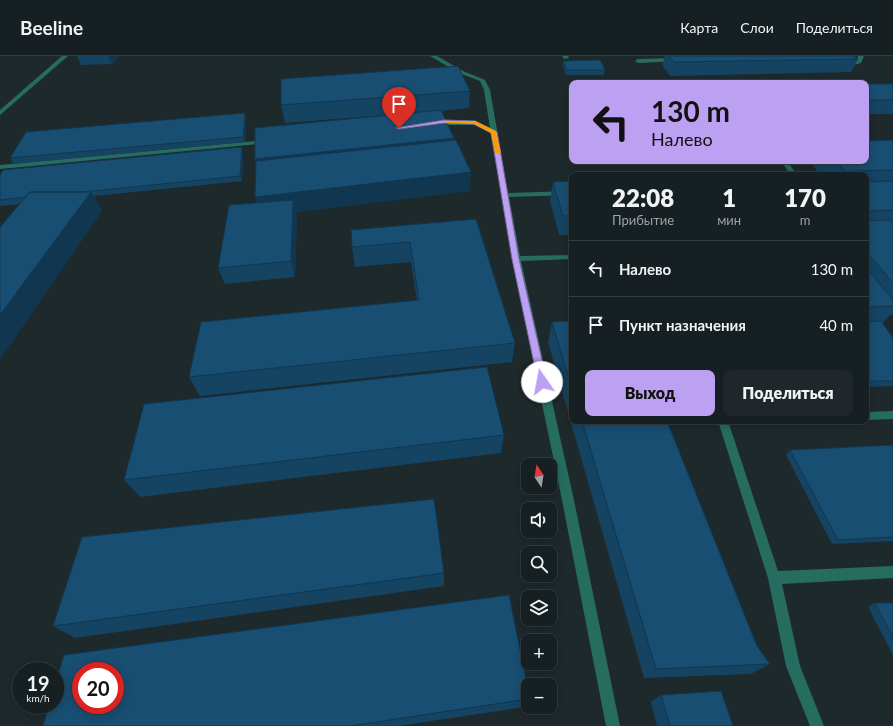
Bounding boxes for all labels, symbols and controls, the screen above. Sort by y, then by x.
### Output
text: Beeline [20,16,83,39]
text: Карта [680,19,718,36]
text: Слои [740,19,774,36]
text: Поделиться [796,19,873,36]
pin [382,87,416,128]
icon: arrive [388,93,410,115]
text: 130 m [651,94,730,128]
icon: left [585,96,637,148]
text: Налево [651,128,713,150]
text: 22:08 [612,183,674,212]
text: 1 [722,183,736,212]
text: 170 [784,183,826,212]
text: Прибытие [612,212,674,228]
text: мин [717,212,741,228]
text: m [800,212,810,228]
icon: left [585,258,607,280]
text: Налево [619,260,671,278]
text: 130 m [811,260,853,278]
icon: arrive [585,314,607,336]
text: Пункт назначения [619,316,746,334]
text: 40 m [819,316,853,334]
position arrow [521,361,563,403]
button: Выход [585,370,715,416]
button: Поделиться [723,370,853,416]
north arrow [521,458,557,494]
map controls [521,458,557,714]
button: sound [521,502,557,538]
button: search [521,546,557,582]
button: layers [521,590,557,626]
button: + [521,634,557,670]
speed limit sign: 20 [72,662,124,714]
text: 19 [26,671,50,695]
button: − [521,678,557,714]
text: km/h [26,692,50,704]

